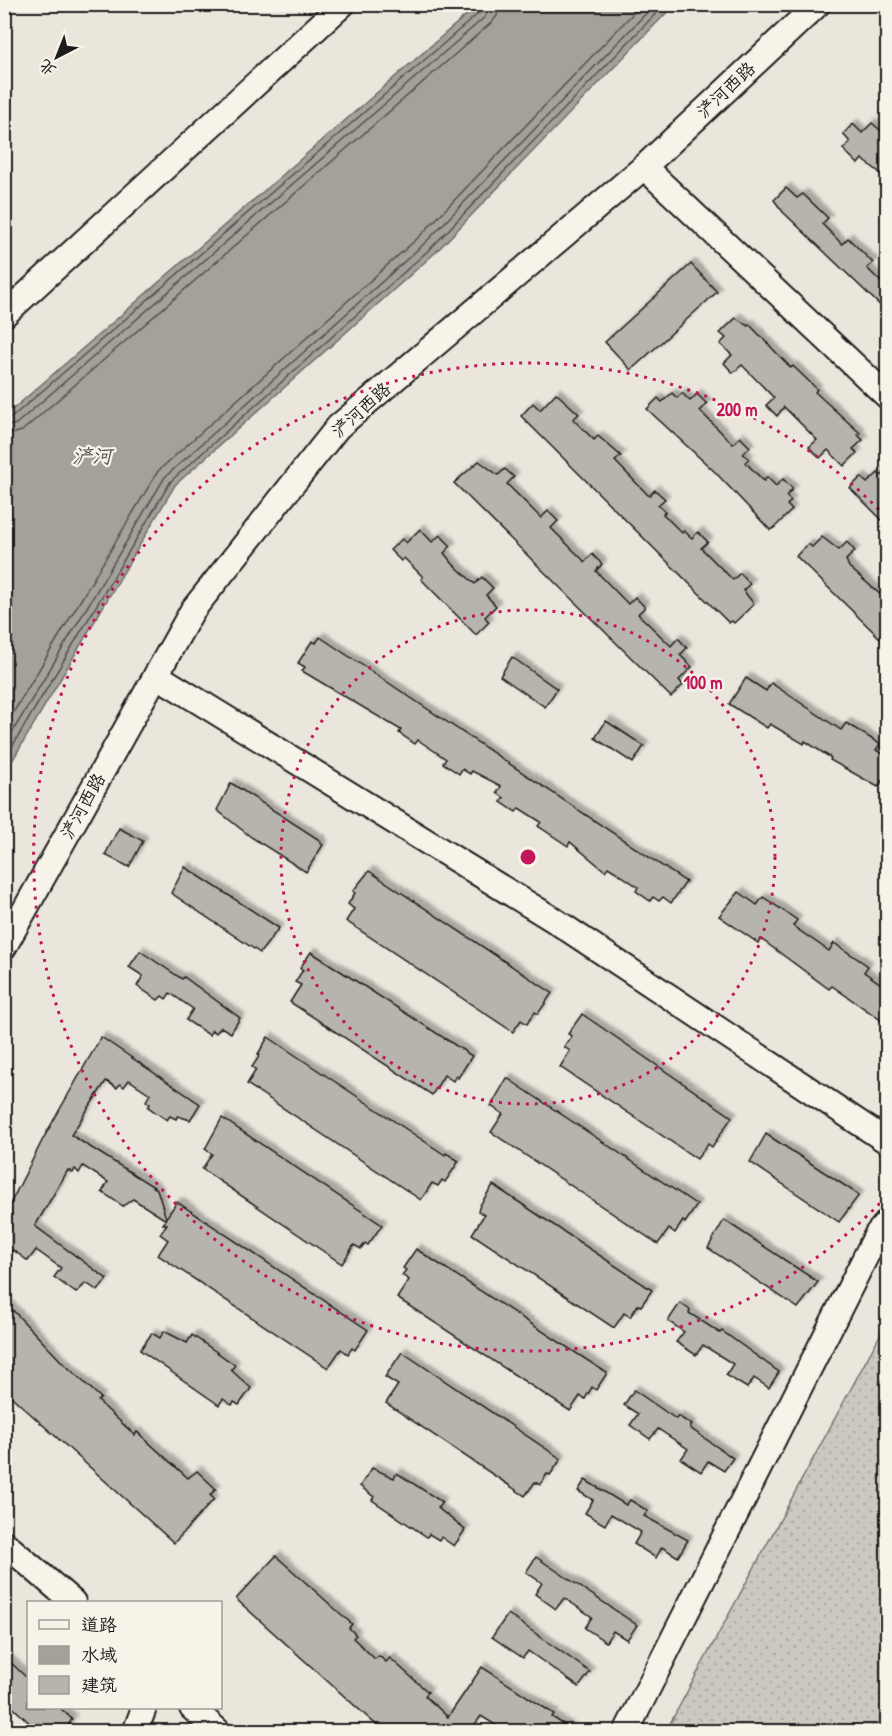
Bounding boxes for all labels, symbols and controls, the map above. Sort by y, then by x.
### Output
north arrow [27,27,87,87]
text: 北 [34,55,60,82]
street label: 浐河西路 [691,56,761,123]
street label: 浐河西路 [326,376,396,443]
text: 200 m [717,397,757,422]
water label: 浐河 [72,442,115,469]
text: 100 m [683,670,723,695]
street label: 浐河西路 [54,768,111,843]
centre of rings [518,847,538,867]
legend [27,1601,222,1709]
text: 道路 [81,1612,117,1637]
text: 水域 [81,1642,117,1667]
text: 建筑 [81,1672,117,1697]

